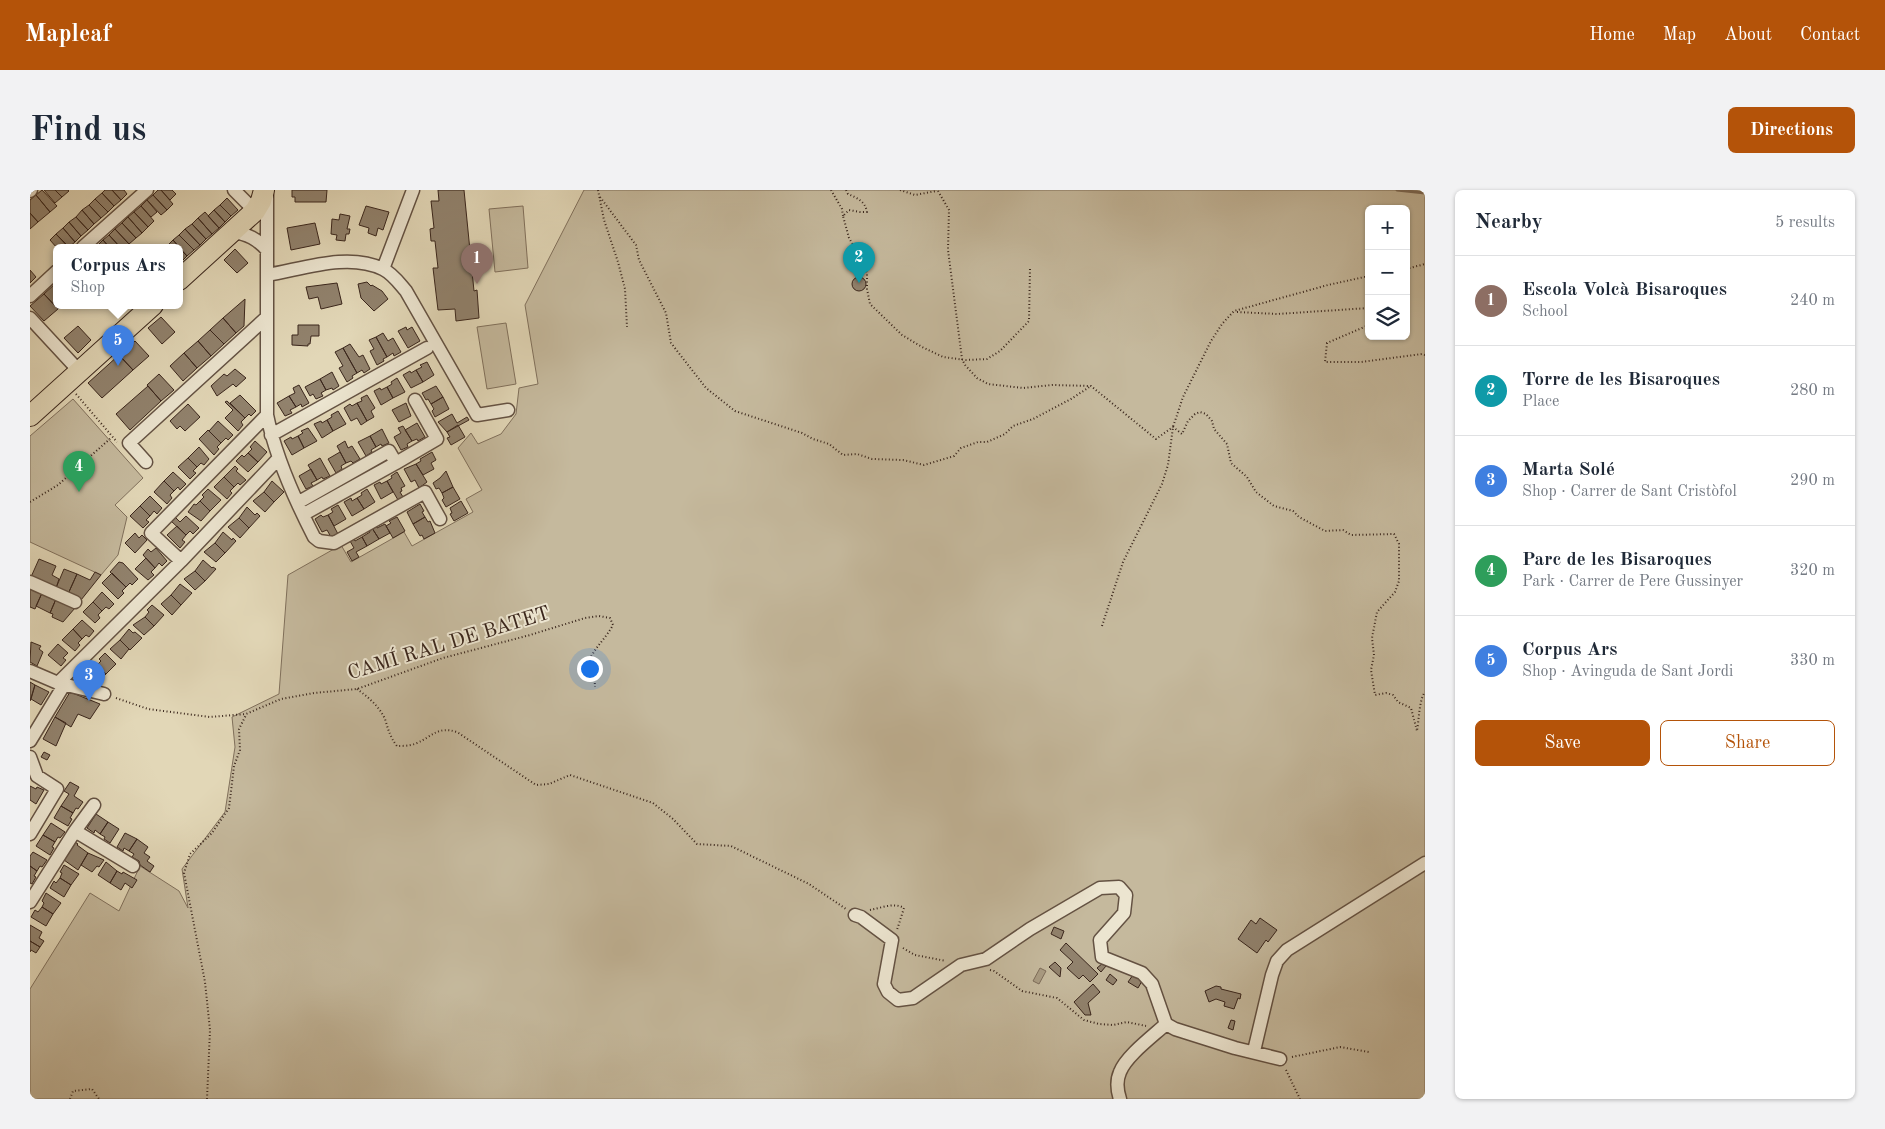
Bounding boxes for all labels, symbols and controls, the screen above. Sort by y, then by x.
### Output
text: Mapleaf [25,23,111,47]
text: Home [1589,26,1635,44]
text: Map [1663,26,1696,44]
text: About [1724,26,1772,44]
text: Contact [1800,26,1860,44]
button: Directions [1728,107,1855,153]
text: Find us [30,113,146,148]
map controls [1365,205,1410,340]
button: + [1365,205,1410,250]
text: Nearby [1475,212,1543,233]
text: 5 results [1775,215,1835,231]
pin: 2 [843,242,875,283]
pin: 1 [461,243,493,284]
popup [53,244,183,309]
button: − [1365,250,1410,295]
text: Corpus Ars [70,257,166,276]
text: Shop [70,280,105,296]
text: Escola Volcà Bisaroques [1522,281,1727,300]
text: 1 [1486,293,1496,309]
text: 240 m [1790,293,1835,309]
button: layers [1365,295,1410,340]
text: School [1522,304,1568,320]
pin: 5 [102,325,134,366]
text: Torre de les Bisaroques [1522,371,1720,390]
text: 2 [1486,383,1496,399]
text: 280 m [1790,383,1835,399]
text: Place [1522,394,1559,410]
pin: 4 [63,451,95,492]
text: Marta Solé [1522,461,1615,480]
text: 3 [1486,473,1496,489]
text: 290 m [1790,473,1835,489]
text: Shop · Carrer de Sant Cristòfol [1522,484,1737,500]
text: Parc de les Bisaroques [1522,551,1712,570]
text: 4 [1486,563,1496,579]
text: 320 m [1790,563,1835,579]
text: Park · Carrer de Pere Gussinyer [1522,574,1743,590]
street label: CAMÍ RAL DE BATET [345,601,553,684]
text: Corpus Ars [1522,641,1617,660]
text: 5 [1486,653,1496,669]
text: 330 m [1790,653,1835,669]
your location [577,656,603,682]
pin: 3 [73,660,105,701]
text: Shop · Avinguda de Sant Jordi [1522,664,1733,680]
button: Save [1475,720,1650,766]
button: Share [1660,720,1835,766]

